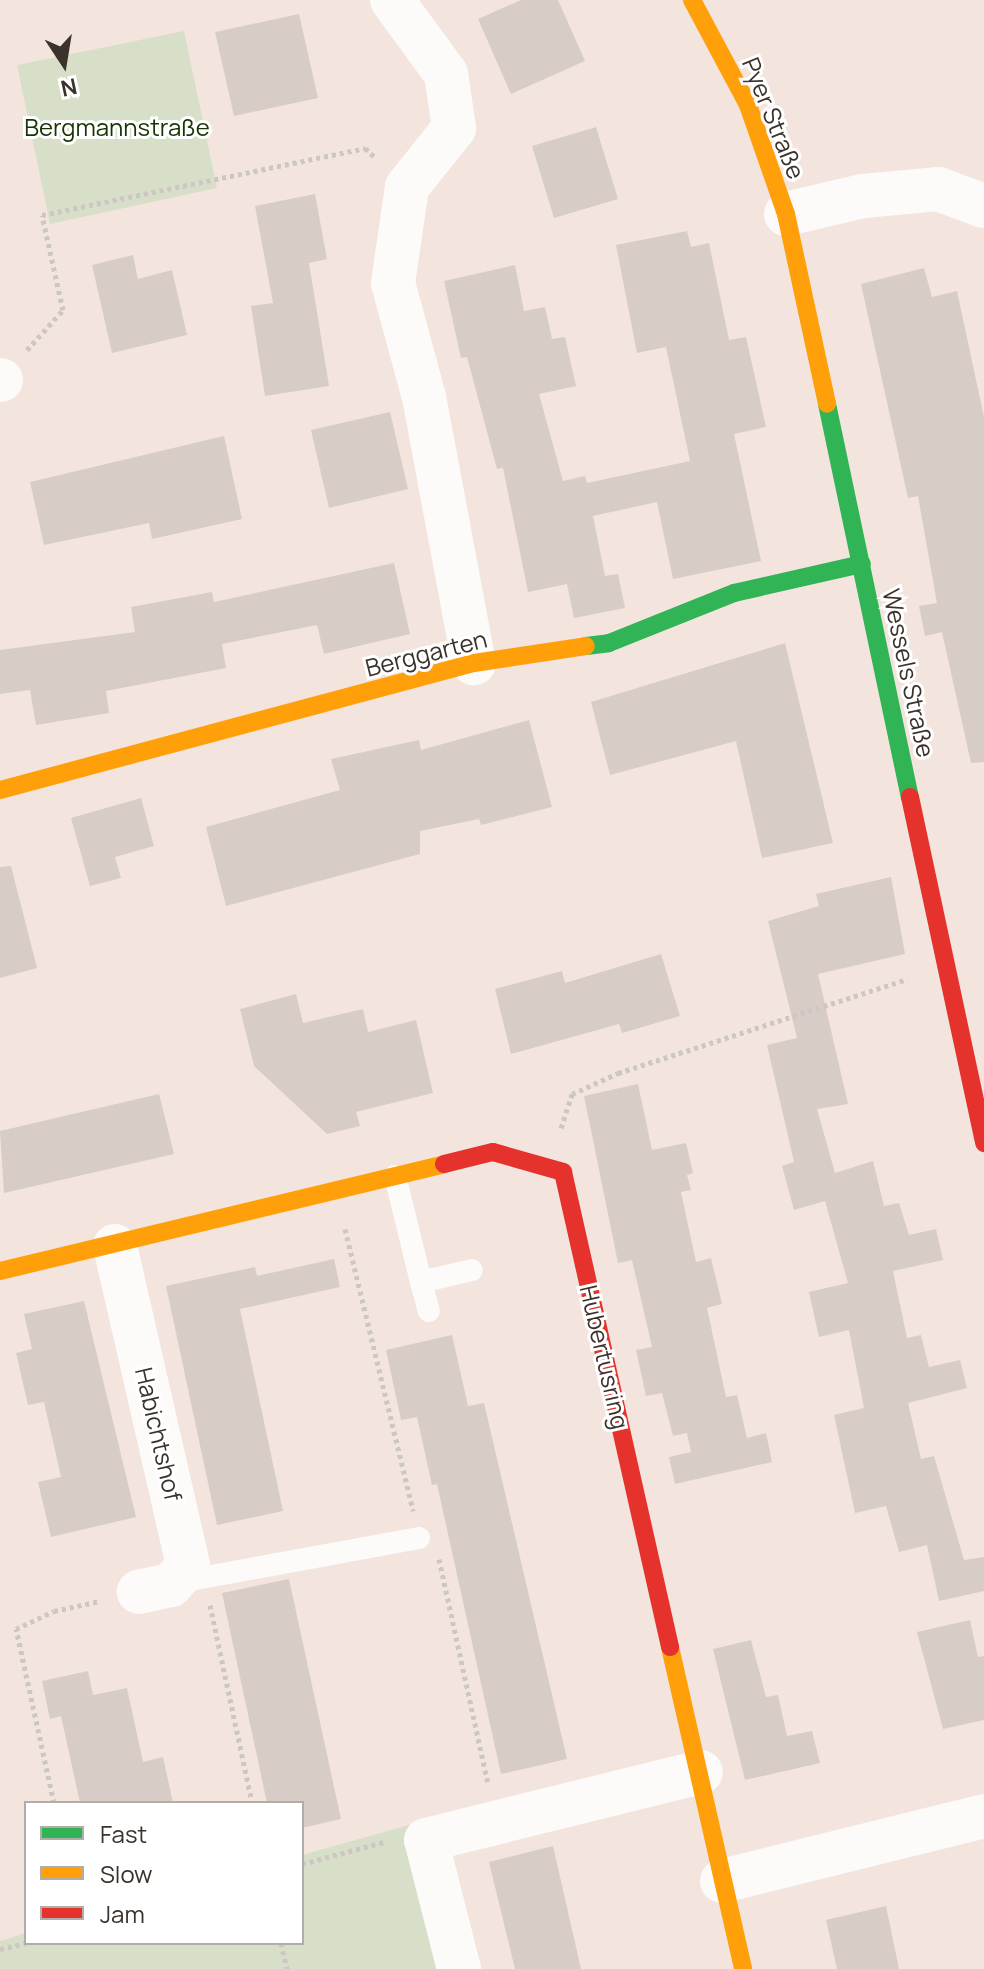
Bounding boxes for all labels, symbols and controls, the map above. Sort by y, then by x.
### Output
north arrow [24,24,104,104]
street label: Pyer Straße [737,53,811,183]
text: N [58,71,80,104]
park label: Bergmannstraße [24,113,210,141]
street label: Wessels Straße [877,586,941,760]
street label: Berggarten [362,624,490,682]
street label: Hubertusring [574,1282,636,1432]
street label: Habichtshof [130,1364,188,1504]
legend [24,1801,304,1945]
text: Fast [100,1817,147,1850]
text: Slow [100,1857,153,1890]
text: Jam [100,1897,145,1930]

